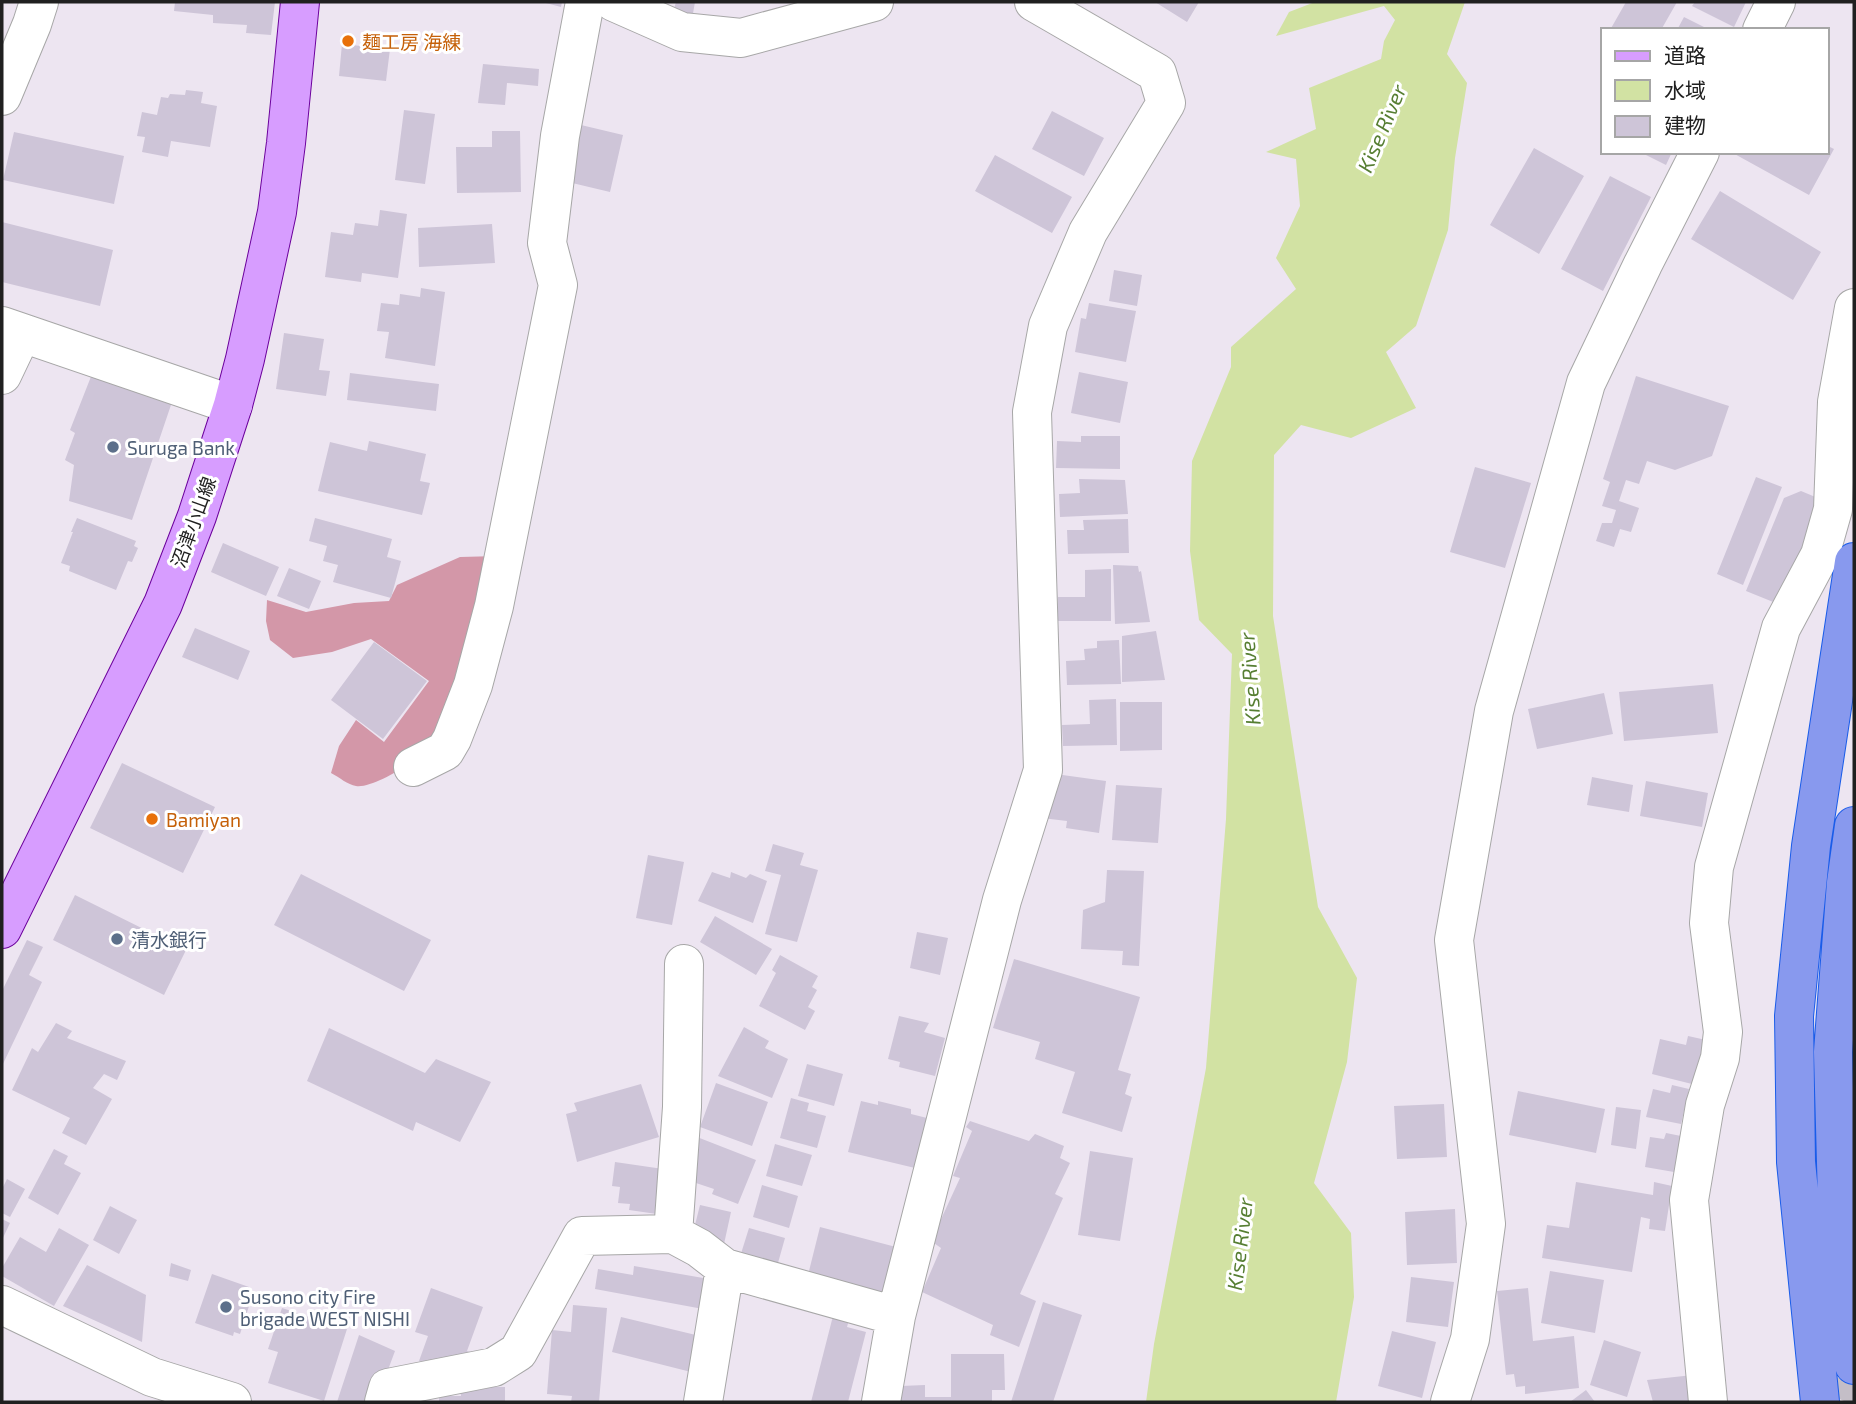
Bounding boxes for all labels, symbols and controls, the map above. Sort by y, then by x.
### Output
legend [1601,28,1828,154]
place label: 麺工房 海練 [362,30,461,53]
marker: 麺工房 海練 [340,33,356,49]
text: 道路 [1664,42,1706,67]
text: 水域 [1664,77,1706,102]
water label: Kise River [1351,80,1411,176]
text: 建物 [1664,112,1706,137]
place label: Suruga Bank [127,436,235,459]
marker: Suruga Bank [105,439,121,455]
street label: 沼津小山線 [166,473,220,571]
water label: Kise River [1233,631,1265,726]
place label: Bamiyan [166,808,241,831]
marker: Bamiyan [144,811,160,827]
place label: 清水銀行 [131,928,207,951]
marker: 清水銀行 [109,931,125,947]
water label: Kise River [1221,1196,1257,1292]
place label: Susono city Fire brigade WEST NISHI [240,1285,410,1330]
marker: Susono city Fire brigade WEST NISHI [218,1299,234,1315]

